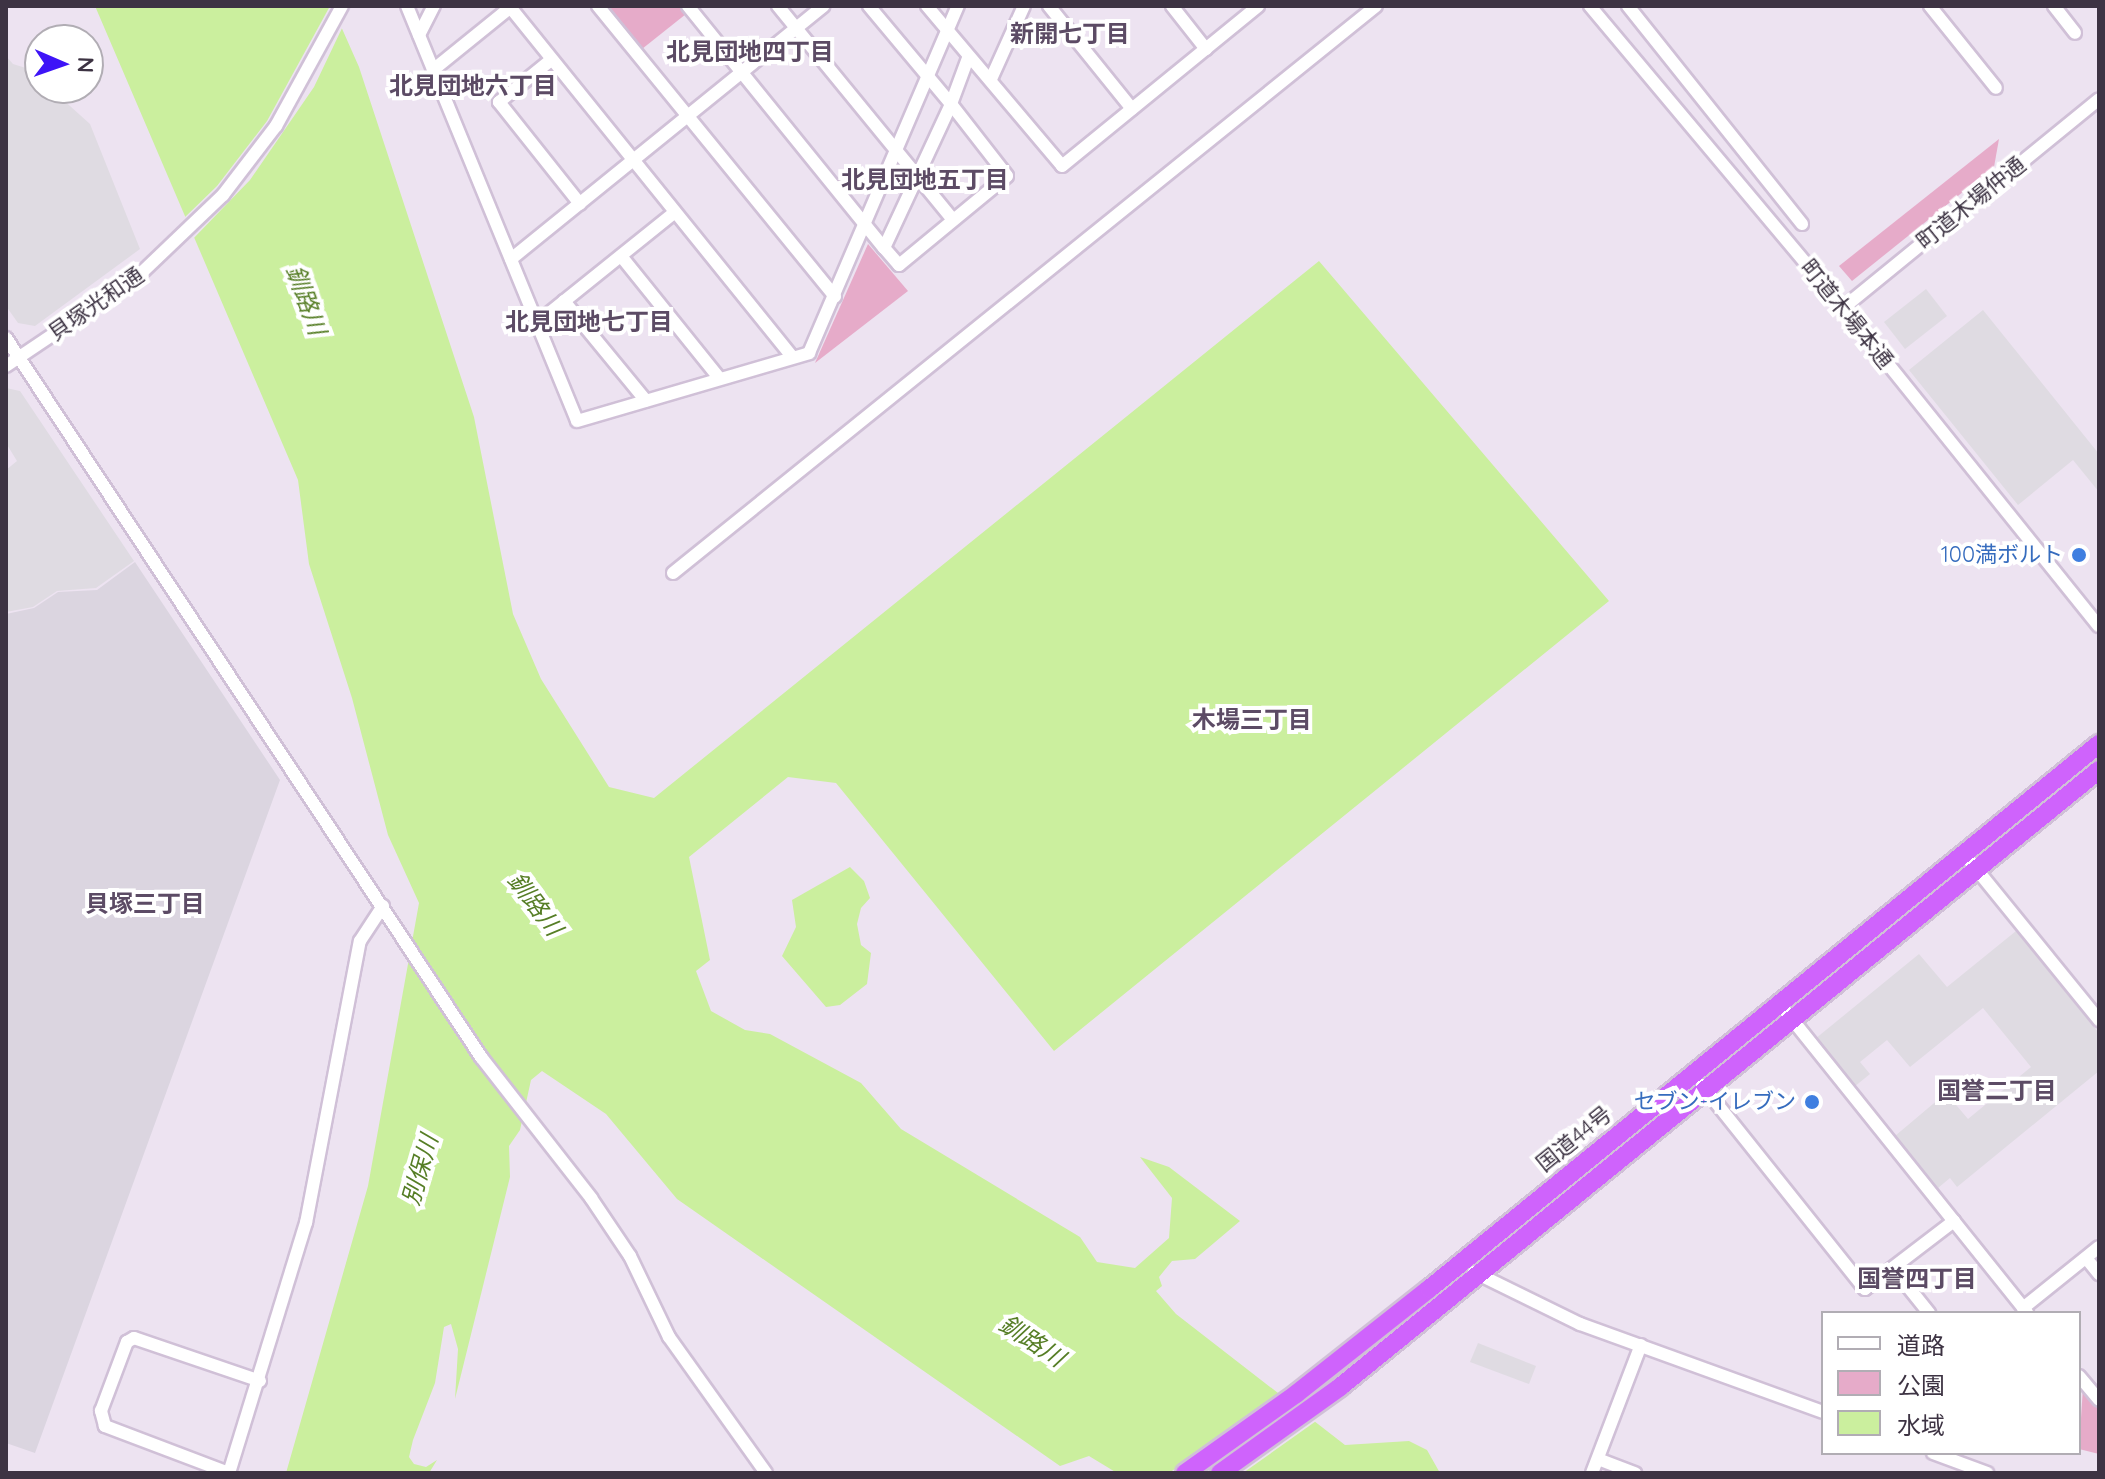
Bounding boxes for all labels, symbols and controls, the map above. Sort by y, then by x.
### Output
district label: 新開七丁目 [1010,20,1130,48]
north arrow [24,24,104,104]
district label: 北見団地四丁目 [666,38,834,66]
text: N [72,56,100,73]
district label: 北見団地六丁目 [389,72,557,100]
street label: 町道木場仲通 [1911,151,2031,255]
district label: 北見団地五丁目 [841,166,1009,194]
street label: 町道木場本通 [1795,254,1899,374]
water label: 釧路川 [280,261,332,339]
street label: 貝塚光和通 [43,262,149,346]
district label: 北見団地七丁目 [505,308,673,336]
place label: 100満ボルト [1941,542,2063,568]
marker: 100満ボルト [2070,546,2088,564]
district label: 木場三丁目 [1192,706,1312,734]
water label: 釧路川 [502,867,568,941]
district label: 貝塚三丁目 [85,890,205,918]
district label: 国誉二丁目 [1937,1077,2057,1105]
place label: セブン-イレブン [1633,1089,1796,1115]
marker: セブン-イレブン [1803,1093,1821,1111]
street label: 国道44号 [1531,1101,1617,1177]
water label: 別保川 [396,1131,444,1209]
district label: 国誉四丁目 [1857,1265,1977,1293]
water label: 釧路川 [994,1309,1070,1373]
legend [1821,1311,2081,1455]
text: 道路 [1897,1330,1945,1360]
text: 公園 [1897,1370,1945,1400]
text: 水域 [1897,1410,1945,1440]

